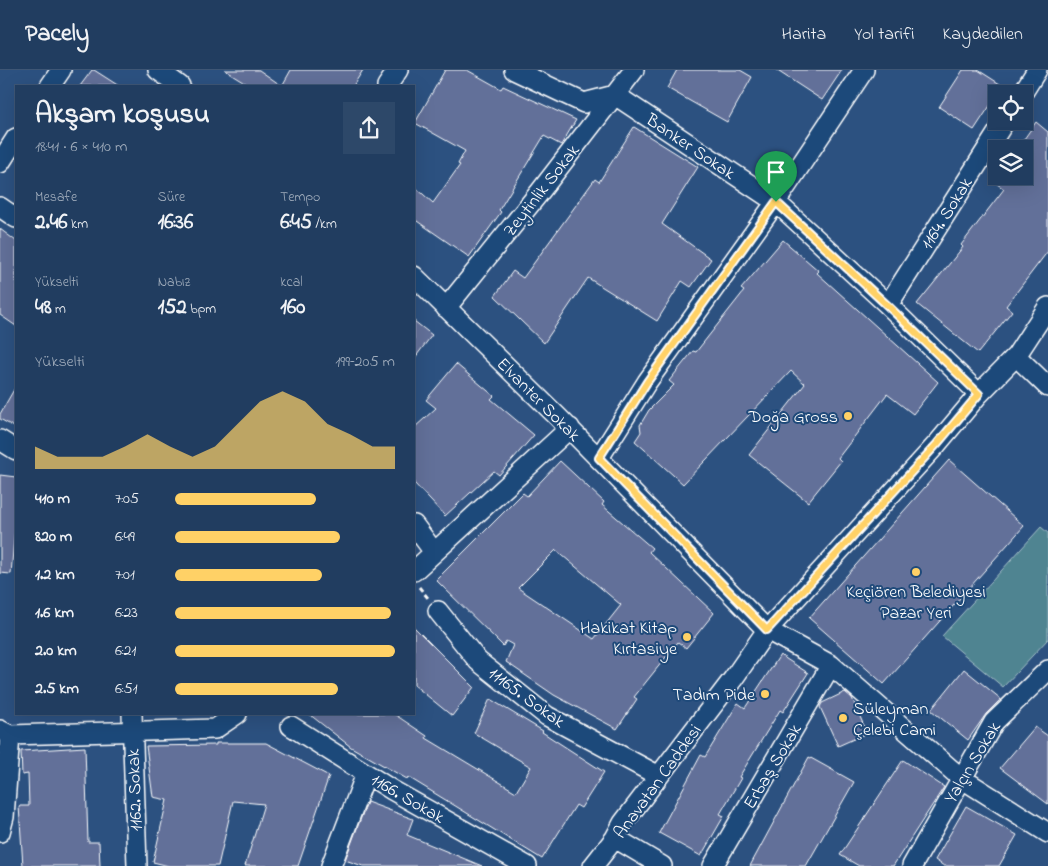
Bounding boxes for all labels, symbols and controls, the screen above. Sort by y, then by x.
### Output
text: Pacely [25,17,89,52]
text: Harita [781,22,826,48]
text: Yol tarifi [854,22,915,48]
text: Kaydedilen [943,22,1023,48]
map controls [988,85,1033,185]
button: locate [988,85,1033,130]
text: Akşam koşusu [35,95,210,136]
button: share [343,102,395,154]
street label: Banker Sokak [639,108,740,187]
text: 18:41 · 6 × 410 m [35,135,127,159]
street label: Zeytinlik Sokak [498,139,587,243]
button: layers [988,140,1033,185]
pin [755,151,797,202]
icon: arrive [762,158,790,186]
street label: 1164. Sokak [915,173,980,255]
text: Mesafe [35,187,77,208]
text: Süre [158,187,185,208]
text: Tempo [280,187,320,208]
text: 2.46 [35,208,68,238]
text: 16:36 [158,208,193,238]
text: 6:45 [280,208,312,238]
text: km [68,214,88,235]
text: /km [312,214,337,235]
text: Yükselti [35,272,79,293]
text: Nabız [158,272,190,293]
text: kcal [280,272,303,293]
text: 48 [35,293,52,323]
text: 152 [158,293,187,323]
text: 160 [280,293,305,323]
text: m [52,299,66,320]
text: bpm [187,299,216,320]
text: Yükselti [35,350,85,374]
text: 199–205 m [335,350,395,374]
street label: Elvanter Sokak [490,352,586,448]
place label: Doğa Gross [748,405,838,432]
marker: Doğa Gross [842,410,854,422]
text: 410 m [35,487,70,511]
text: 7:05 [115,487,139,511]
text: 820 m [35,525,72,549]
text: 6:49 [115,525,135,549]
text: 1.2 km [35,563,75,587]
text: 7:01 [115,563,135,587]
marker: Keçiören Belediyesi Pazar Yeri [910,566,922,578]
place label: Keçiören Belediyesi Pazar Yeri [846,580,986,627]
text: 1.6 km [35,601,74,625]
text: 6:23 [115,601,138,625]
place label: Hakikat Kitap Kırtasiye [580,616,678,663]
marker: Hakikat Kitap Kırtasiye [681,631,693,643]
text: 2.0 km [35,639,77,663]
text: 6:21 [115,639,136,663]
street label: 11165. Sokak [482,662,570,735]
text: 2.5 km [35,677,79,701]
text: 6:51 [115,677,138,701]
place label: Tadım Pide [672,683,756,709]
marker: Tadım Pide [759,688,771,700]
place label: Süleyman Çelebi Cami [853,697,936,744]
marker: Süleyman Çelebi Cami [837,712,849,724]
street label: Yalçın Sokak [939,717,1008,809]
street label: Erbaş Sokak [738,719,809,815]
street label: Anavatan Caddesi [608,720,709,845]
street label: 1162. Sokak [122,748,150,832]
street label: 1166. Sokak [365,768,449,831]

